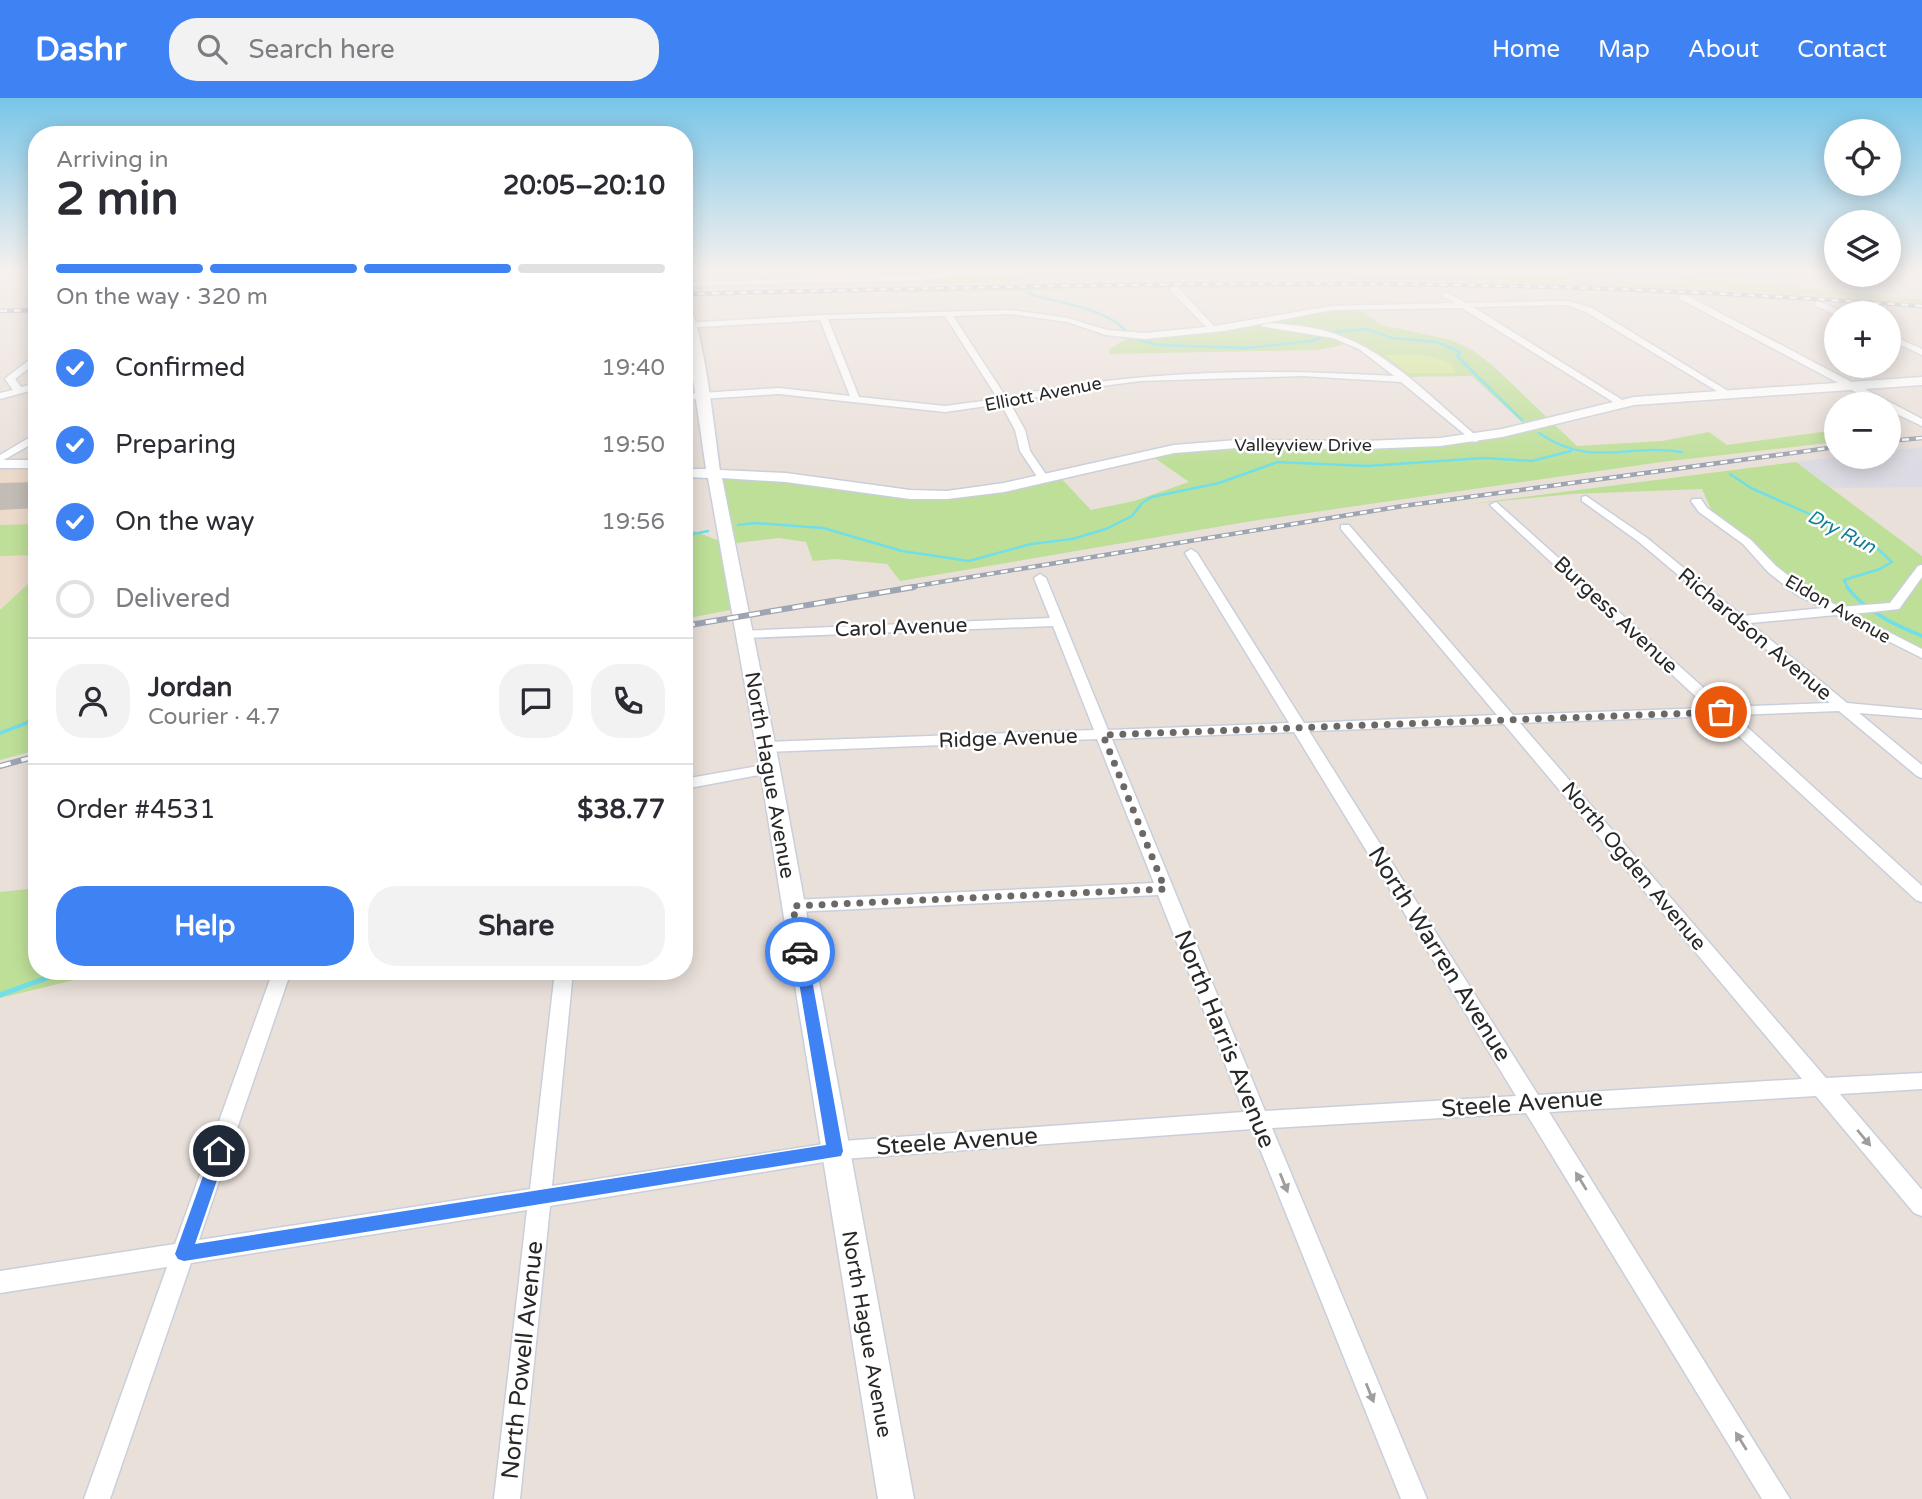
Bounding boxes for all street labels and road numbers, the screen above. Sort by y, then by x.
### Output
street label: Elliott Avenue [983,372,1103,416]
street label: Valleyview Drive [1234,434,1372,456]
street label: Burgess Avenue [1548,551,1683,679]
street label: Richardson Avenue [1673,563,1837,706]
street label: Eldon Avenue [1781,570,1895,648]
street label: Carol Avenue [834,613,968,642]
street label: North Hague Avenue [739,670,800,881]
street label: Ridge Avenue [938,724,1078,753]
street label: North Ogden Avenue [1556,777,1711,956]
street label: North Warren Avenue [1362,841,1518,1067]
street label: North Harris Avenue [1168,926,1282,1152]
street label: Steele Avenue [1440,1083,1604,1124]
street label: Steele Avenue [875,1121,1039,1162]
street label: North Hague Avenue [836,1229,897,1440]
street label: North Powell Avenue [496,1239,549,1481]

